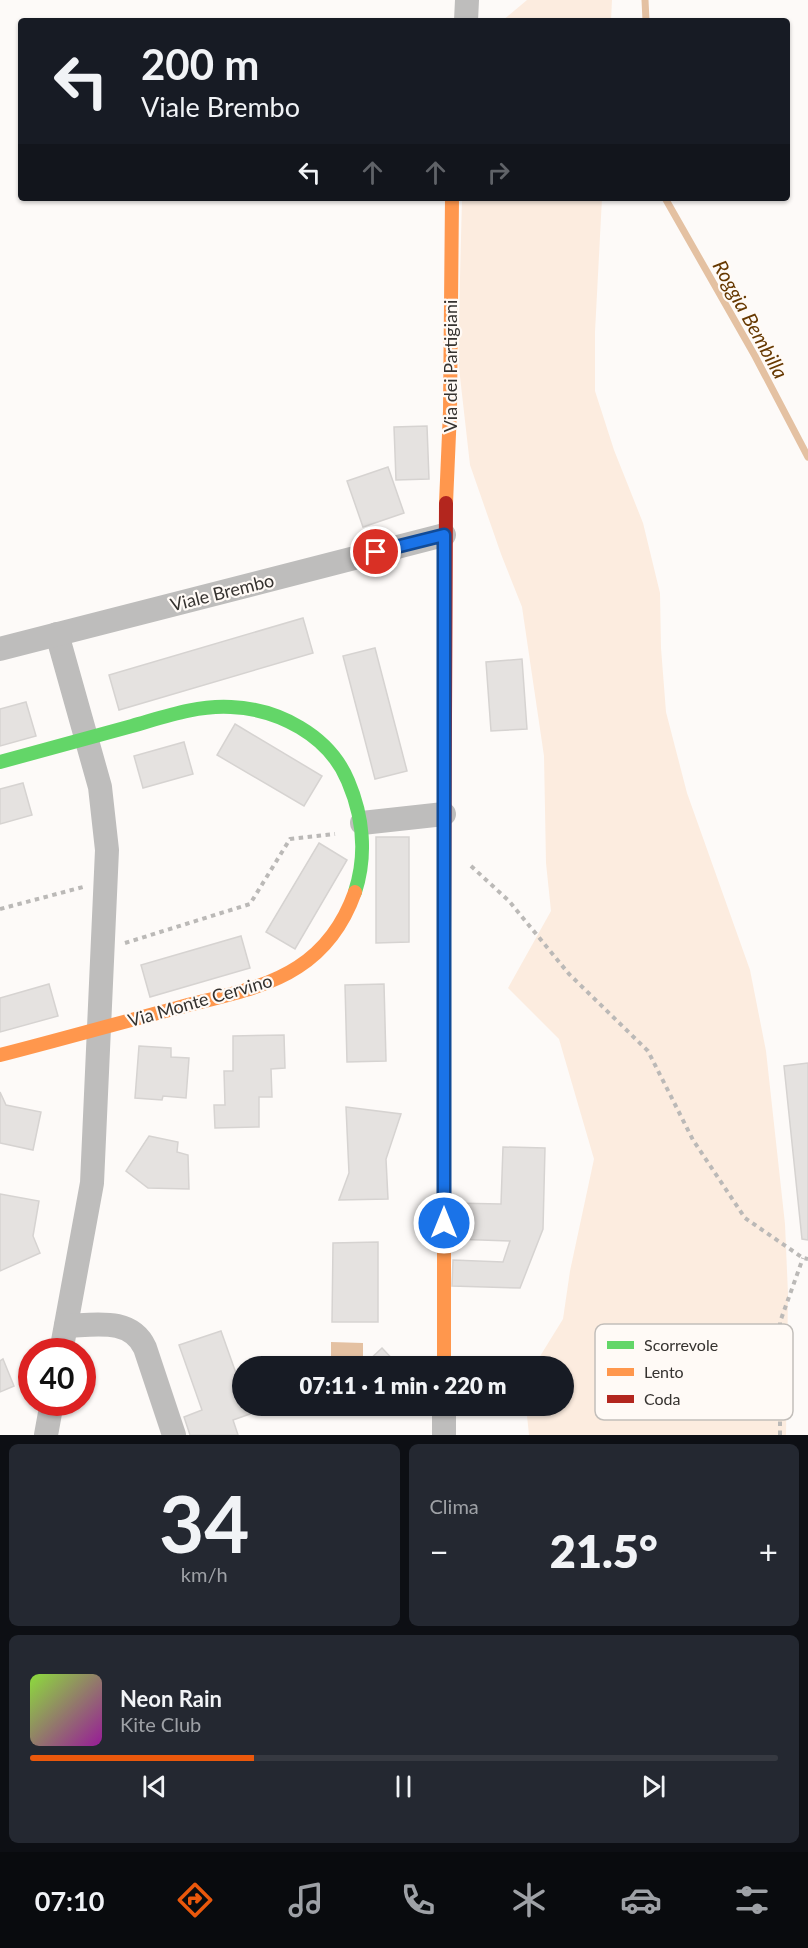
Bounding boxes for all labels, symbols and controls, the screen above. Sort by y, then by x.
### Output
text: 200 m [141,39,259,89]
icon: left [42,42,120,120]
text: Viale Brembo [141,90,300,123]
icon: left [293,156,326,189]
icon: ahead [356,156,389,189]
icon: ahead [419,156,452,189]
icon: right [482,156,515,189]
water label: Roggia Bembilla [709,256,793,382]
street label: Via dei Partigiani [439,300,461,432]
pin [350,526,401,577]
icon: arrive [359,535,392,568]
street label: Viale Brembo [168,569,276,615]
street label: Via Monte Cervino [125,969,275,1031]
position arrow [412,1191,476,1255]
legend [595,1324,793,1420]
text: Scorrevole [644,1335,718,1354]
speed limit sign: 40 [18,1338,96,1416]
text: Lento [644,1362,684,1381]
text: 07:11 · 1 min · 220 m [300,1372,506,1399]
text: Coda [644,1389,681,1408]
text: 34 [159,1476,249,1570]
text: Clima [430,1494,479,1518]
text: 21.5° [550,1524,658,1578]
text: − [430,1531,449,1571]
text: + [759,1531,778,1571]
text: km/h [181,1562,228,1586]
text: Neon Rain [120,1685,222,1712]
text: Kite Club [120,1712,201,1736]
icon: previous [138,1770,171,1803]
icon: pause [387,1770,420,1803]
icon: next [637,1770,670,1803]
icon: directions [174,1879,216,1921]
icon: music [285,1879,327,1921]
icon: phone [397,1879,439,1921]
icon: climate [508,1879,550,1921]
icon: car [620,1879,662,1921]
icon: filters [731,1879,773,1921]
text: 07:10 [35,1884,104,1917]

